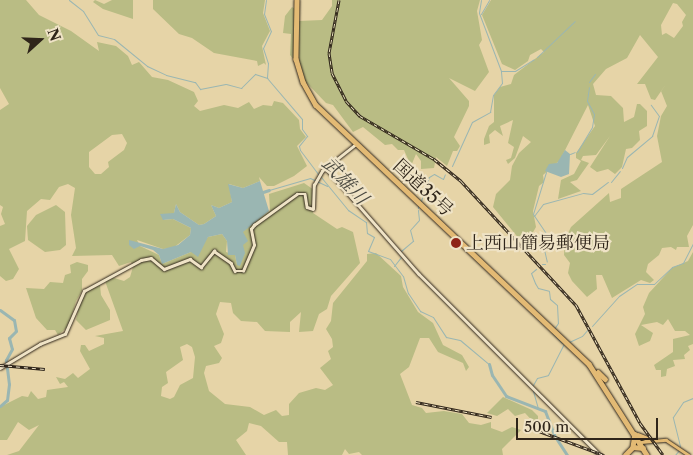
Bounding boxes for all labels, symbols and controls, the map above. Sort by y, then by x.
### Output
north arrow [15,15,65,65]
text: N [44,26,65,44]
water label: 武雄川 [317,152,373,210]
street label: 国道35号 [389,155,457,221]
place label: 上西山簡易郵便局 [466,232,610,254]
marker: 上西山簡易郵便局 [450,237,462,249]
scale bar [518,408,660,440]
text: 500 m [524,417,569,436]

